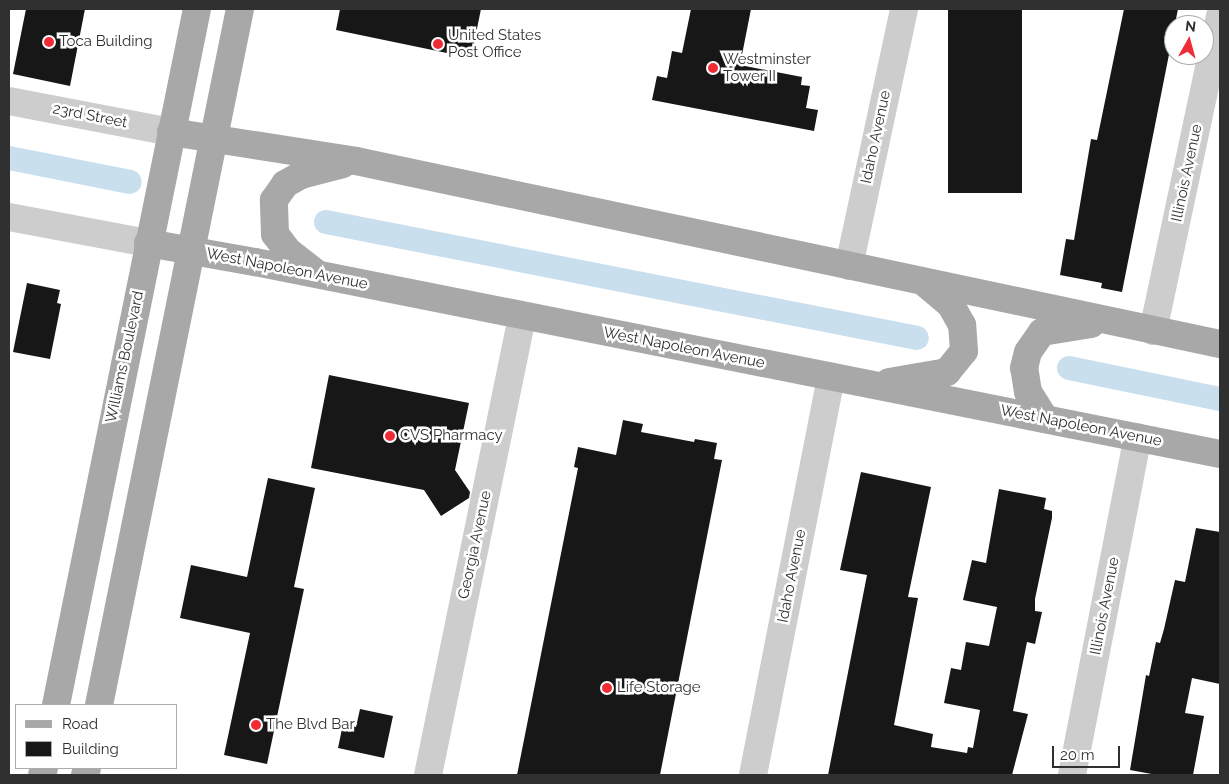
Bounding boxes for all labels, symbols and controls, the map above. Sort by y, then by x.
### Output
north arrow [1164,15,1214,65]
text: N [1184,18,1197,35]
place label: United States Post Office [448,26,541,61]
place label: Toca Building [59,33,152,51]
marker: Toca Building [43,36,55,48]
marker: United States Post Office [432,38,444,50]
place label: Westminster Tower II [723,50,811,85]
marker: Westminster Tower II [707,62,719,74]
street label: Idaho Avenue [857,89,895,185]
street label: 23rd Street [51,100,129,132]
street label: Illinois Avenue [1168,122,1206,224]
street label: West Napoleon Avenue [205,244,369,294]
street label: Williams Boulevard [102,289,148,425]
street label: West Napoleon Avenue [602,323,766,373]
street label: West Napoleon Avenue [999,401,1163,451]
place label: CVS Pharmacy [400,427,503,445]
marker: CVS Pharmacy [384,430,396,442]
street label: Georgia Avenue [455,489,495,601]
street label: Idaho Avenue [774,528,810,624]
street label: Illinois Avenue [1087,555,1123,657]
place label: Life Storage [617,679,701,697]
marker: Life Storage [601,682,613,694]
legend [15,704,178,769]
text: Road [62,715,98,733]
place label: The Blvd Bar [266,716,355,734]
marker: The Blvd Bar [250,719,262,731]
scale bar [1054,736,1122,768]
text: Building [62,740,119,758]
text: 20 m [1060,746,1095,764]

